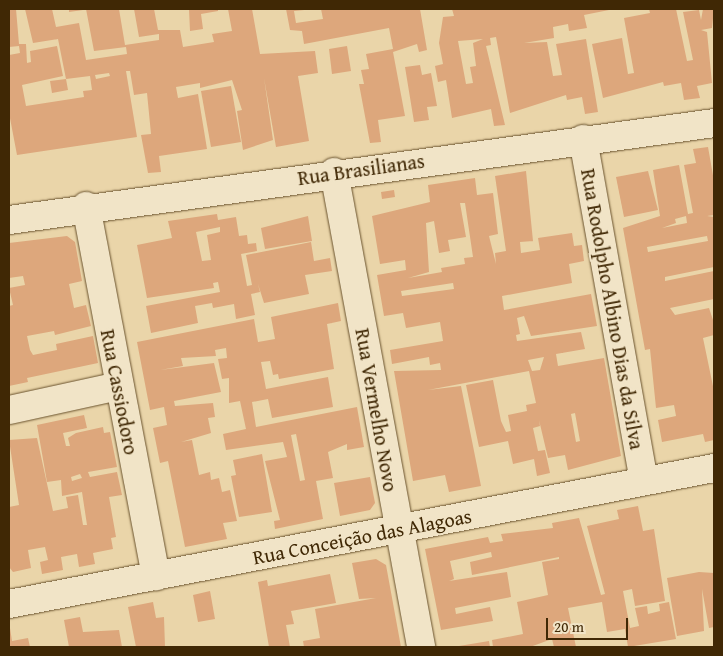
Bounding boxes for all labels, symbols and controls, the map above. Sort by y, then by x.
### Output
street label: Rua Brasilianas [296,148,426,190]
street label: Rua Rodolpho Albino Dias da Silva [576,167,650,451]
street label: Rua Vermelho Novo [351,326,403,494]
street label: Rua Cassiodoro [96,327,144,457]
street label: Rua Conceição das Alagoas [250,503,474,569]
scale bar [548,608,630,640]
text: 20 m [554,616,584,637]

